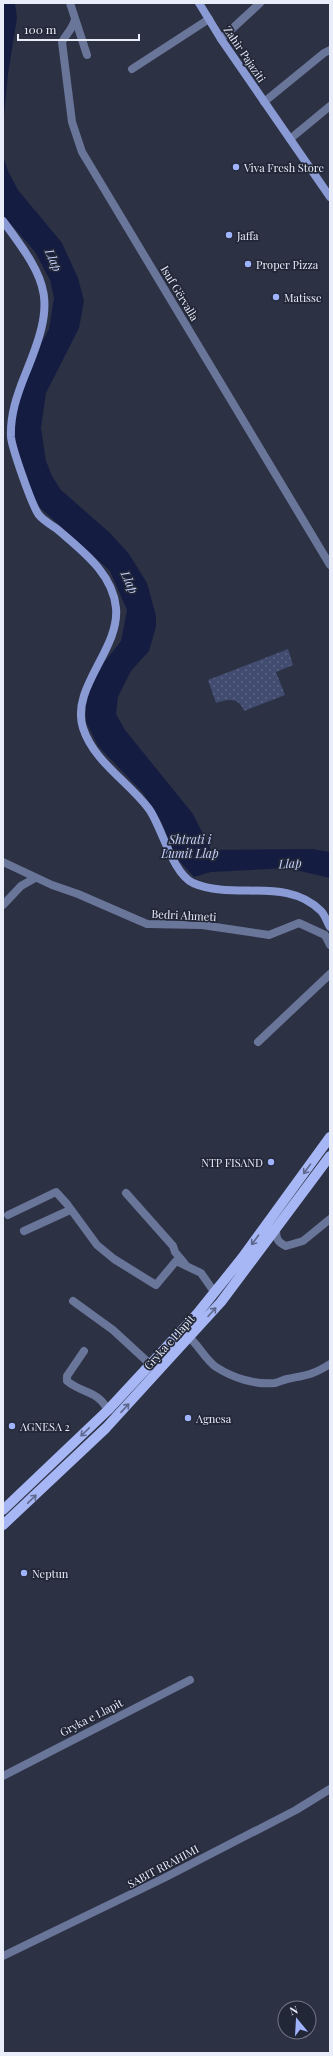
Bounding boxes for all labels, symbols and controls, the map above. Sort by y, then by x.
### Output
scale bar [18,16,139,42]
text: 100 m [24,21,57,37]
street label: Zahir Pajaziti [221,23,269,85]
place label: Viva Fresh Store [243,160,324,175]
marker: Viva Fresh Store [231,162,241,172]
place label: Jaffa [236,228,259,243]
marker: Jaffa [224,230,234,240]
water label: Llap [42,245,66,274]
place label: Proper Pizza [256,257,319,272]
marker: Proper Pizza [243,259,253,269]
street label: Isuf Gërvalla [158,263,203,324]
place label: Matisse [284,290,322,305]
marker: Matisse [271,292,281,302]
water label: Llap [117,567,142,596]
water label: Shtrati i Lumit Llap [160,831,219,861]
water label: Llap [277,854,302,872]
street label: Bedri Ahmeti [151,906,217,924]
place label: NTP FISAND [201,1155,263,1170]
marker: NTP FISAND [266,1157,276,1167]
one-way arrow [303,1163,312,1174]
one-way arrow [251,1235,260,1246]
one-way arrow [207,1307,217,1317]
street label: Gryka e Llapit [140,1311,198,1373]
one-way arrow [120,1403,129,1413]
place label: Agnesa [195,1411,232,1426]
marker: Agnesa [183,1413,193,1423]
place label: AGNESA 2 [19,1419,70,1434]
marker: AGNESA 2 [7,1421,17,1431]
one-way arrow [80,1428,90,1437]
one-way arrow [27,1494,37,1504]
place label: Neptun [32,1566,69,1581]
marker: Neptun [19,1568,29,1578]
street label: Gryka e Llapit [57,1695,125,1739]
street label: SABIT RRAHIMI [125,1841,202,1891]
north arrow [277,2000,317,2040]
text: N [288,2002,300,2018]

